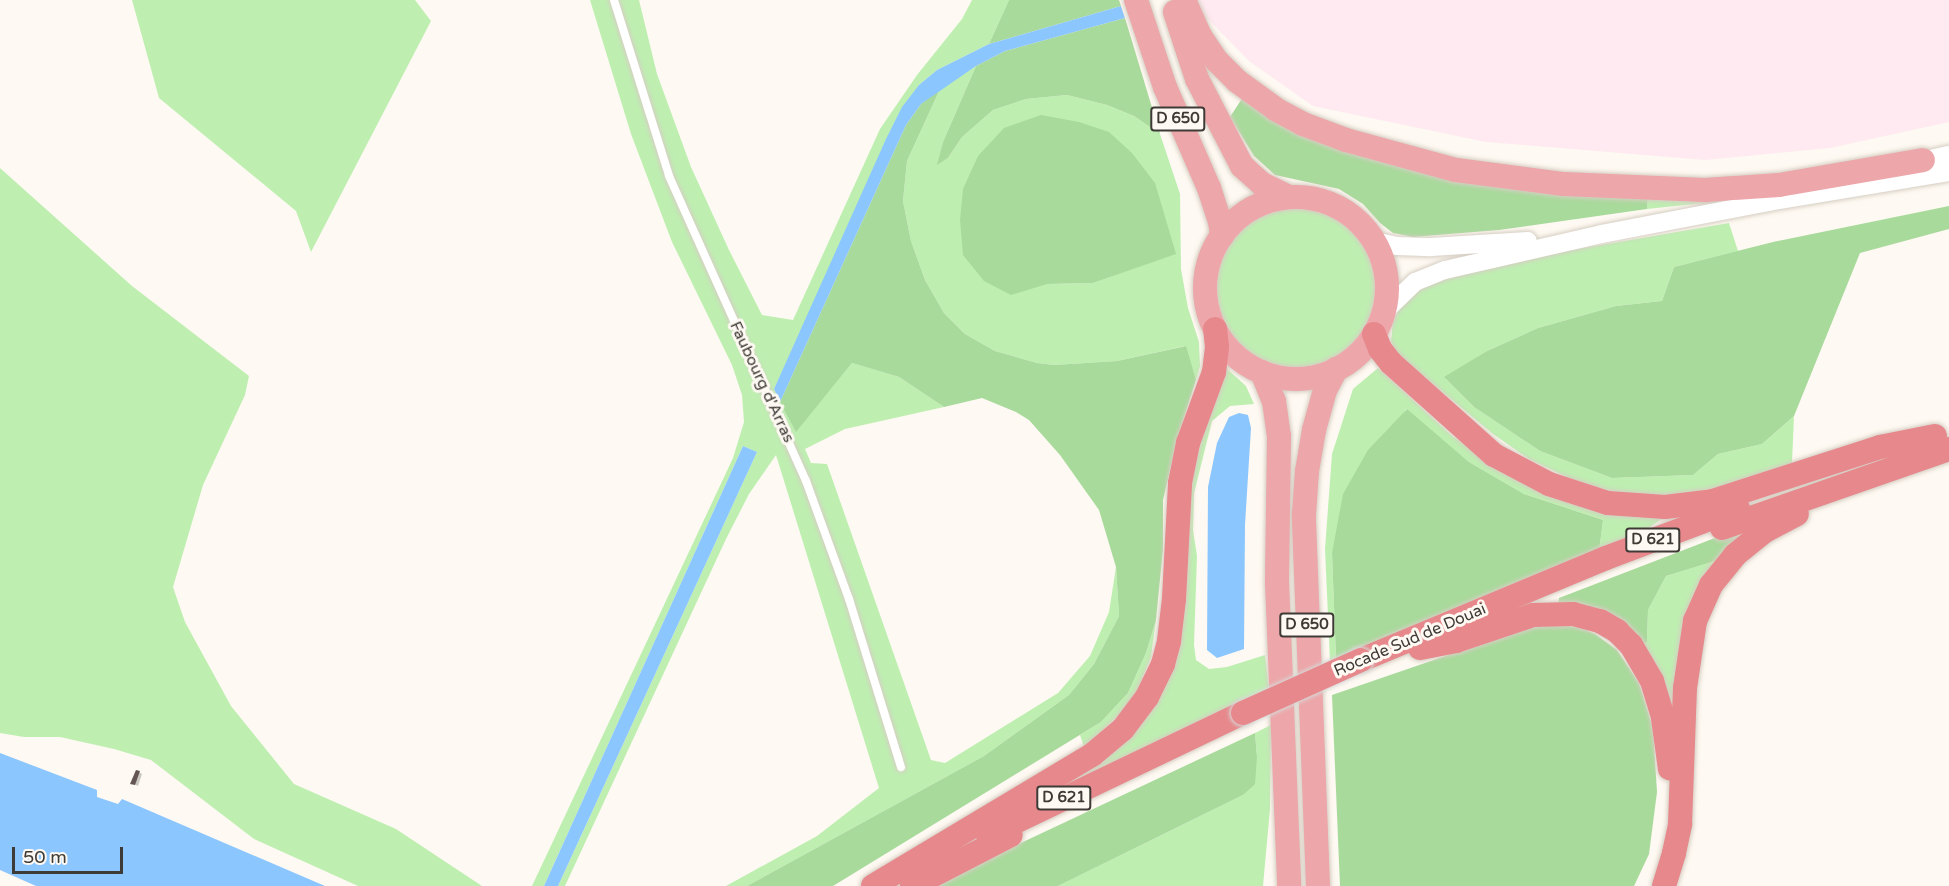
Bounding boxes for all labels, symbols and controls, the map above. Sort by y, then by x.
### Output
road number: D 650 [1150,107,1206,131]
street label: Faubourg d'Arras [726,318,798,446]
road number: D 621 [1624,528,1682,552]
street label: Rocade Sud de Douai [1331,599,1489,681]
road number: D 650 [1278,613,1336,637]
road number: D 621 [1036,786,1092,810]
scale bar [15,835,126,873]
text: 50 m [23,846,67,868]

